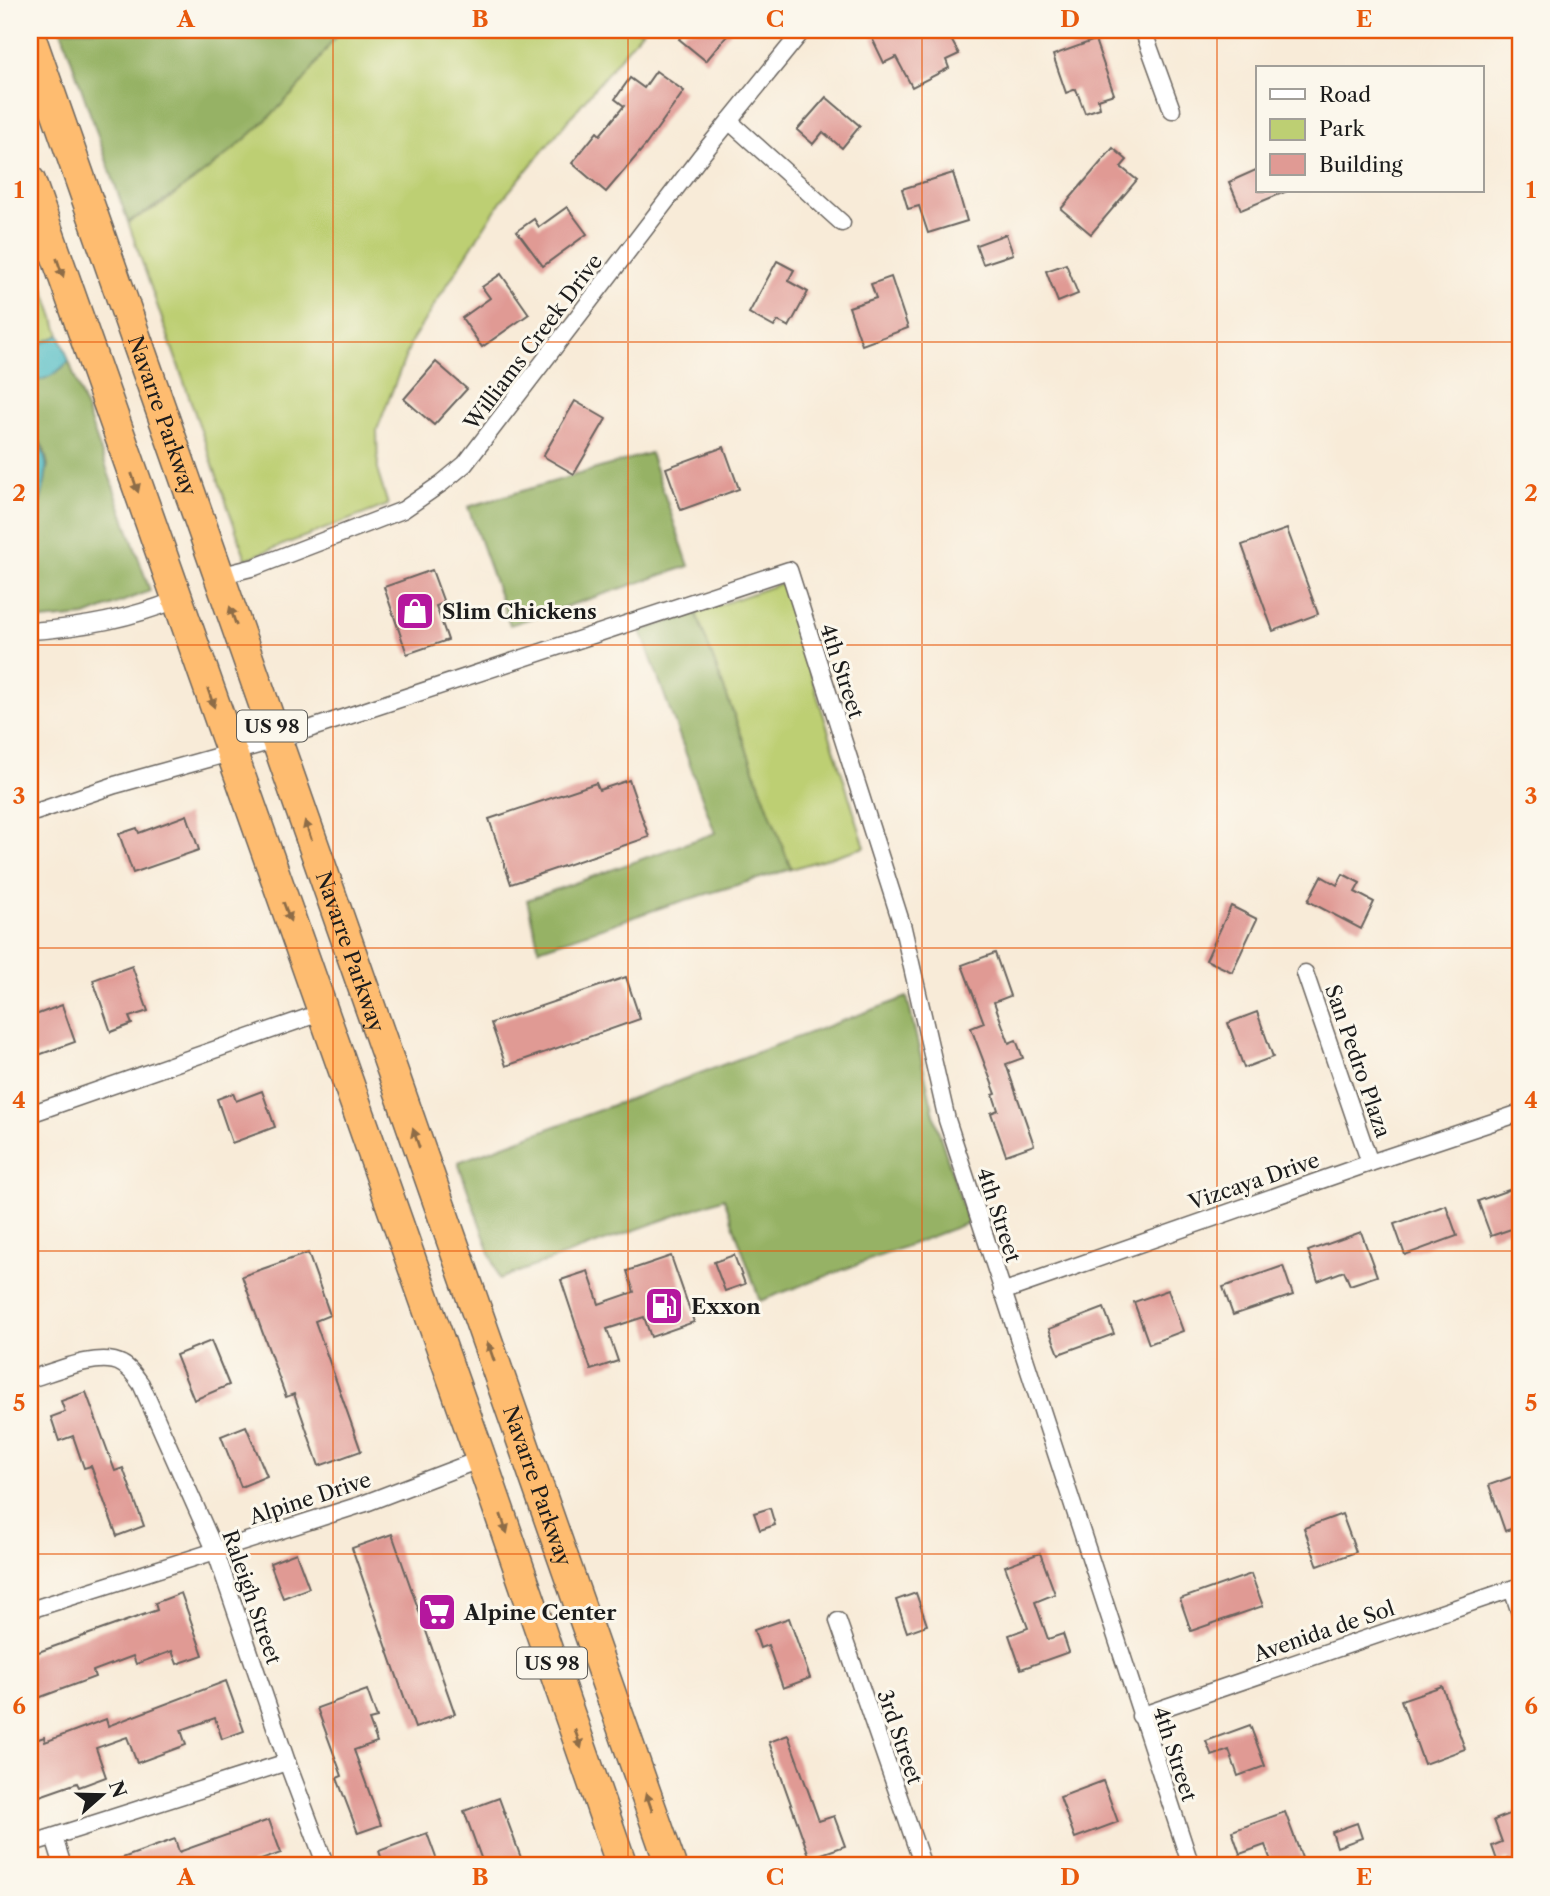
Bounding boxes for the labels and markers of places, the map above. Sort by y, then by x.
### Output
shop icon: Slim Chickens [394,590,436,632]
place label: Slim Chickens [442,599,597,624]
fuel station icon: Exxon [643,1285,685,1327]
place label: Exxon [691,1294,761,1319]
supermarket icon: Alpine Center [416,1591,458,1633]
place label: Alpine Center [463,1600,617,1625]

